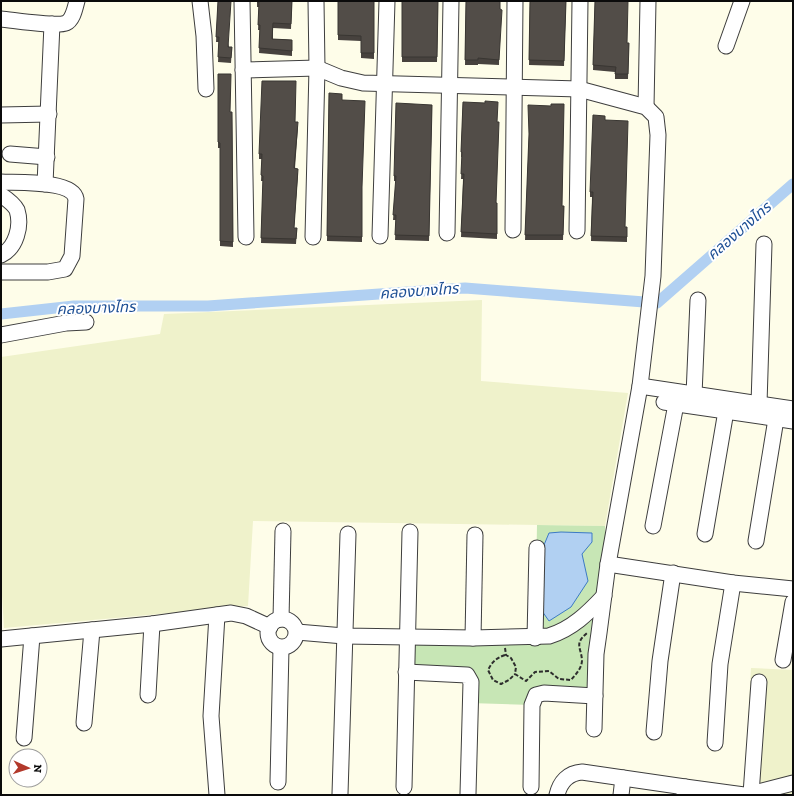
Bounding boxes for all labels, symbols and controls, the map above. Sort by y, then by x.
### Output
water label: คลองบางไทร [703,197,776,264]
water label: คลองบางไทร [379,279,461,303]
water label: คลองบางไทร [56,298,137,318]
north arrow [8,748,48,788]
text: N [31,764,44,774]

